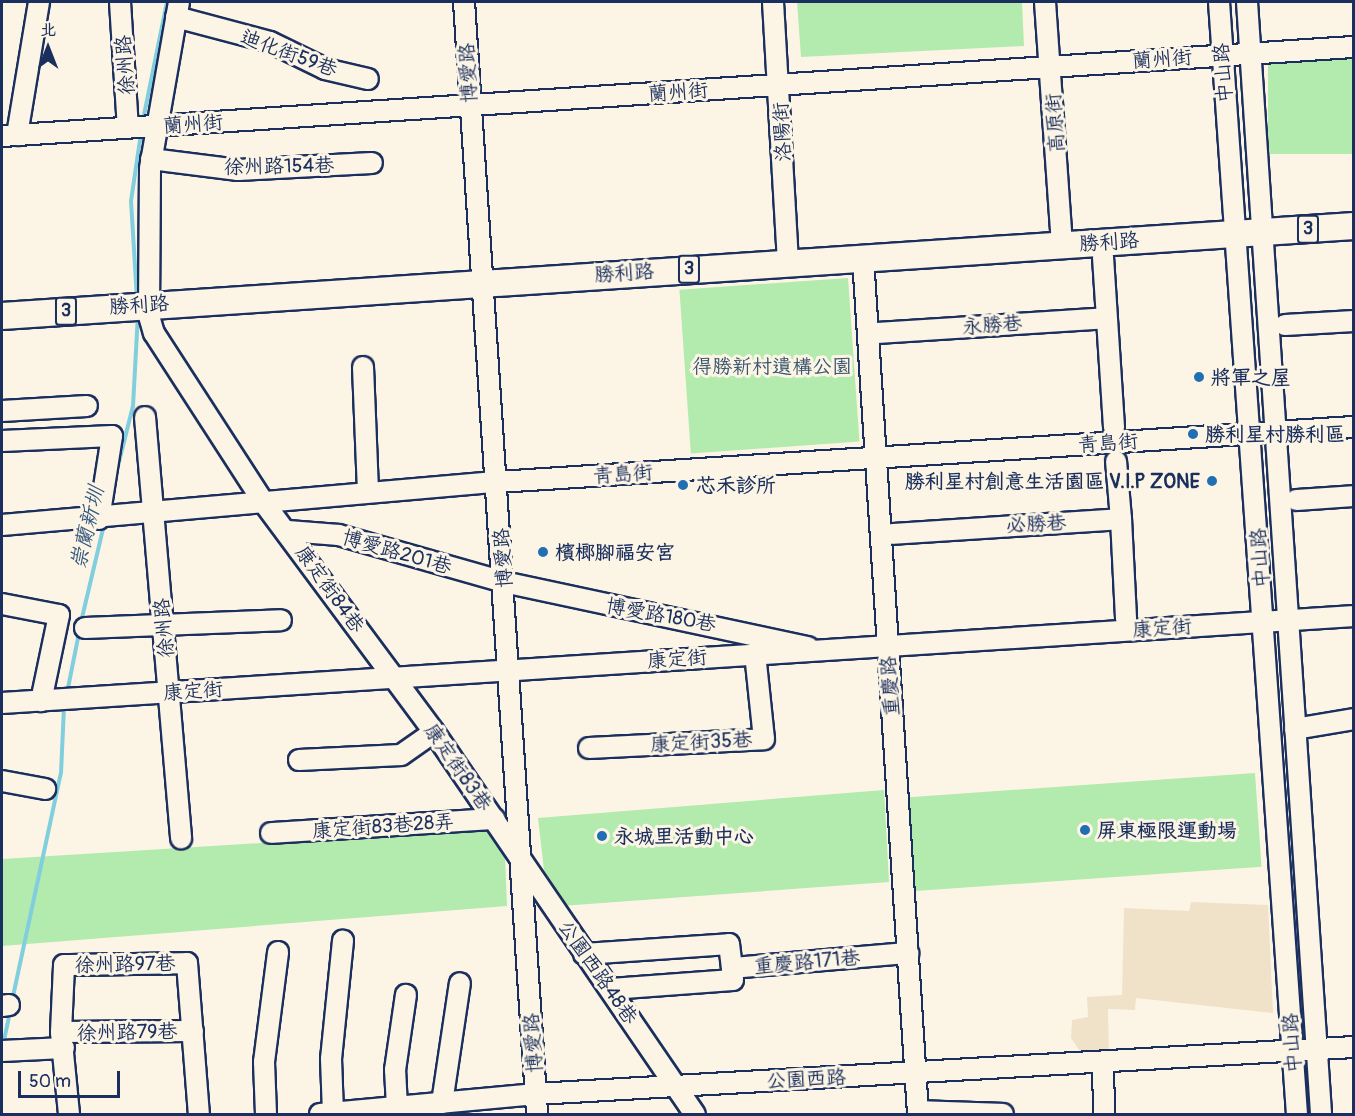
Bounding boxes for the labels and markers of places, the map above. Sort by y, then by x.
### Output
place label: 將軍之屋 [1211,365,1291,389]
marker: 將軍之屋 [1192,370,1206,384]
place label: 勝利星村勝利區 [1205,422,1345,446]
marker: 勝利星村勝利區 [1186,427,1200,441]
place label: 勝利星村創意生活園區 V.I.P ZONE [905,469,1200,493]
place label: 芯禾診所 [696,473,776,497]
marker: 勝利星村創意生活園區 V.I.P ZONE [1205,474,1219,488]
marker: 芯禾診所 [674,476,692,494]
place label: 檳榔腳福安宮 [555,540,675,564]
marker: 檳榔腳福安宮 [536,545,550,559]
place label: 屏東極限運動場 [1097,818,1237,842]
marker: 屏東極限運動場 [1078,823,1092,837]
place label: 永城里活動中心 [614,824,754,848]
marker: 永城里活動中心 [595,829,609,843]

